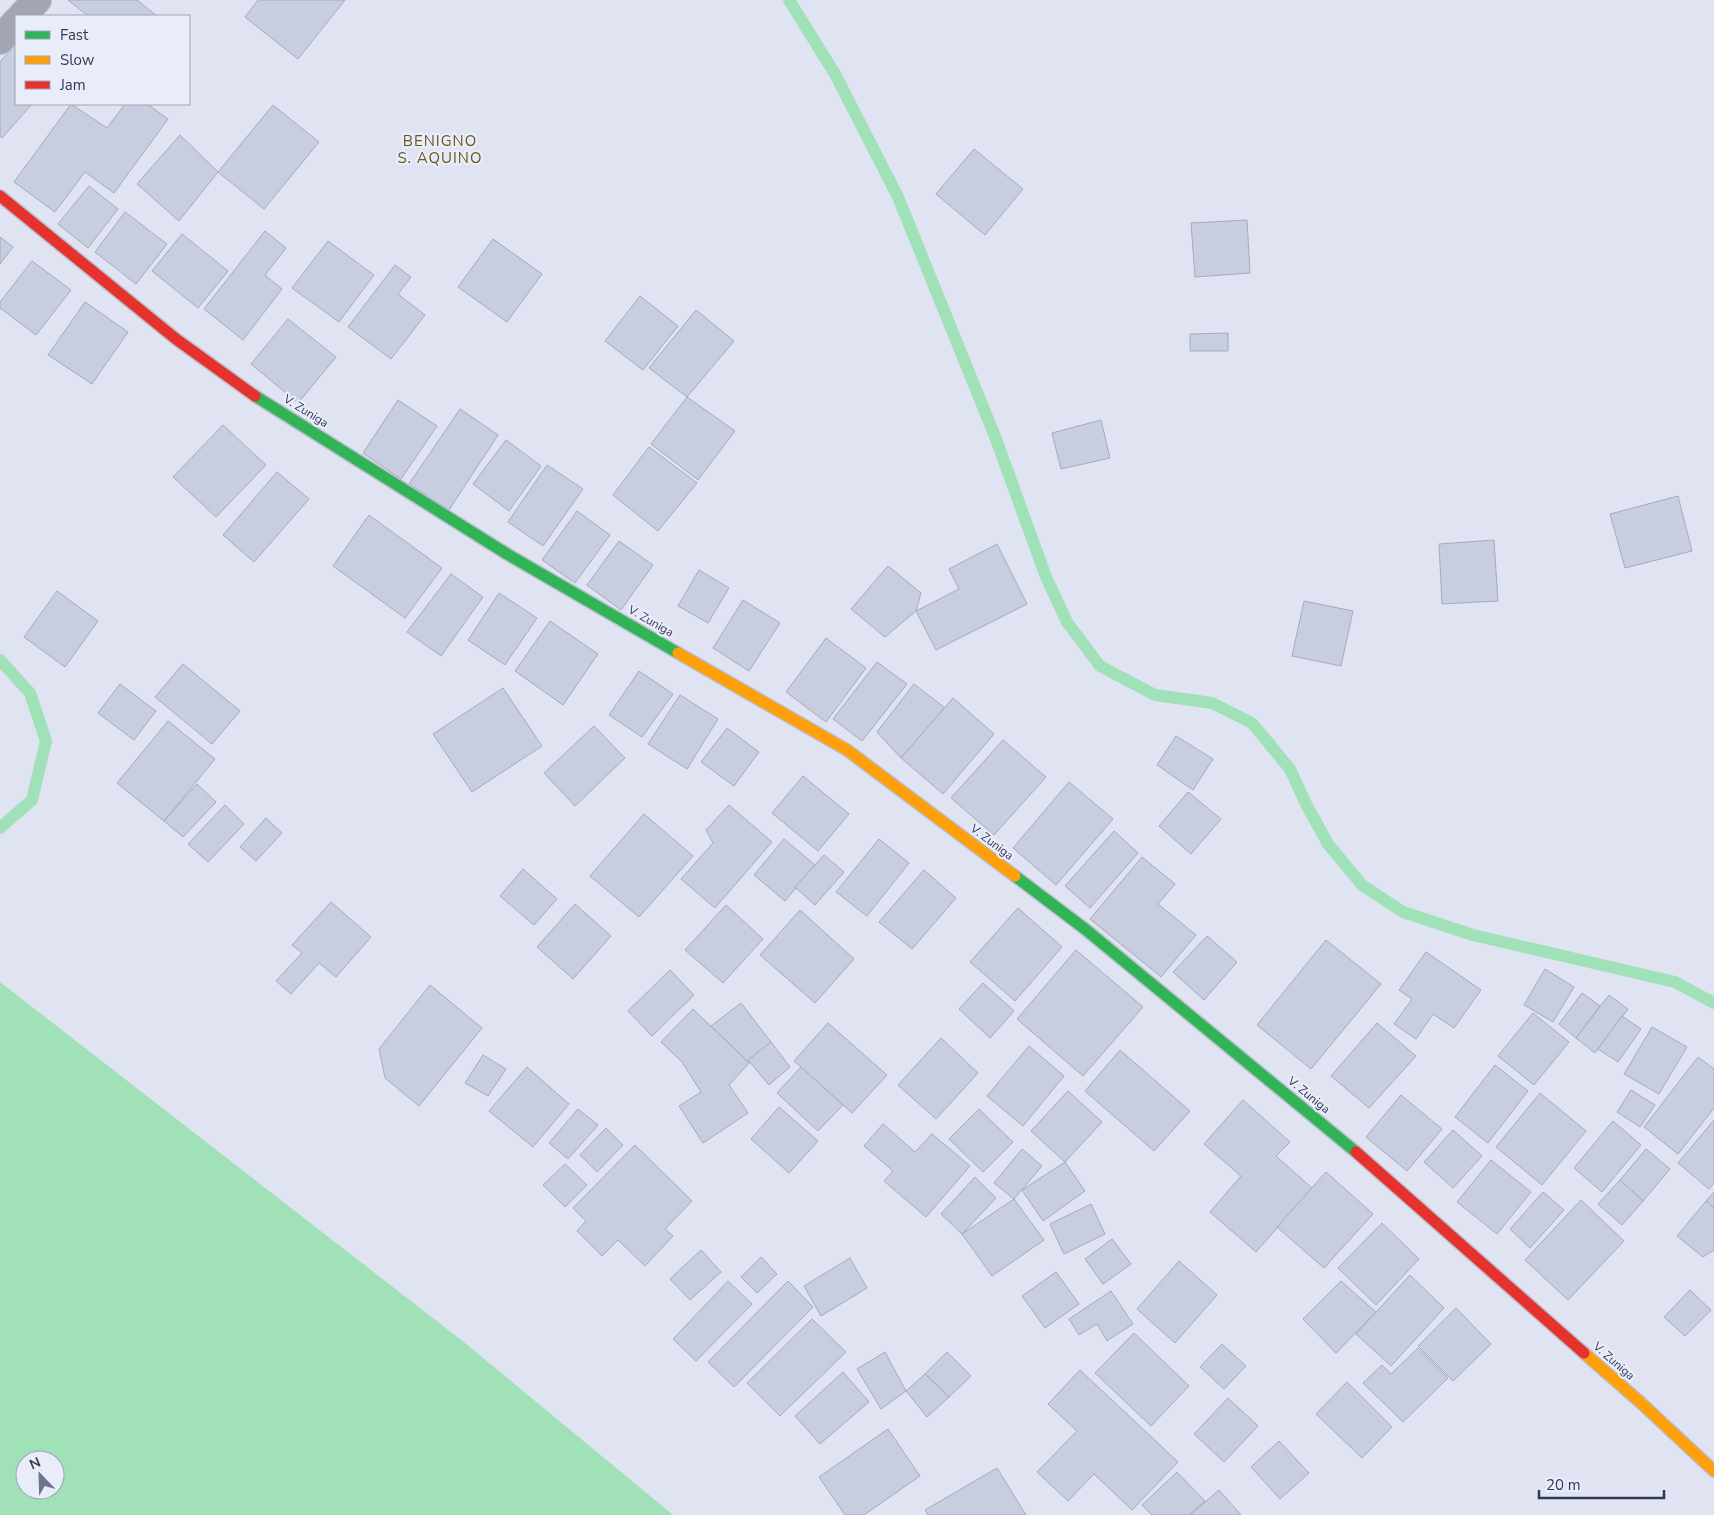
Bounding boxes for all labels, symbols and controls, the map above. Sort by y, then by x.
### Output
legend [15,15,190,105]
text: Fast [60,25,89,45]
text: Slow [60,50,95,70]
text: Jam [59,75,86,95]
district label: BENIGNO S. AQUINO [398,131,482,168]
street label: V. Zuniga [280,390,332,431]
street label: V. Zuniga [624,601,677,640]
street label: V. Zuniga [966,820,1017,863]
street label: V. Zuniga [1284,1072,1334,1117]
street label: V. Zuniga [1589,1338,1638,1383]
north arrow [15,1450,65,1500]
text: N [27,1453,44,1474]
scale bar [1539,1468,1664,1500]
text: 20 m [1546,1475,1581,1495]

